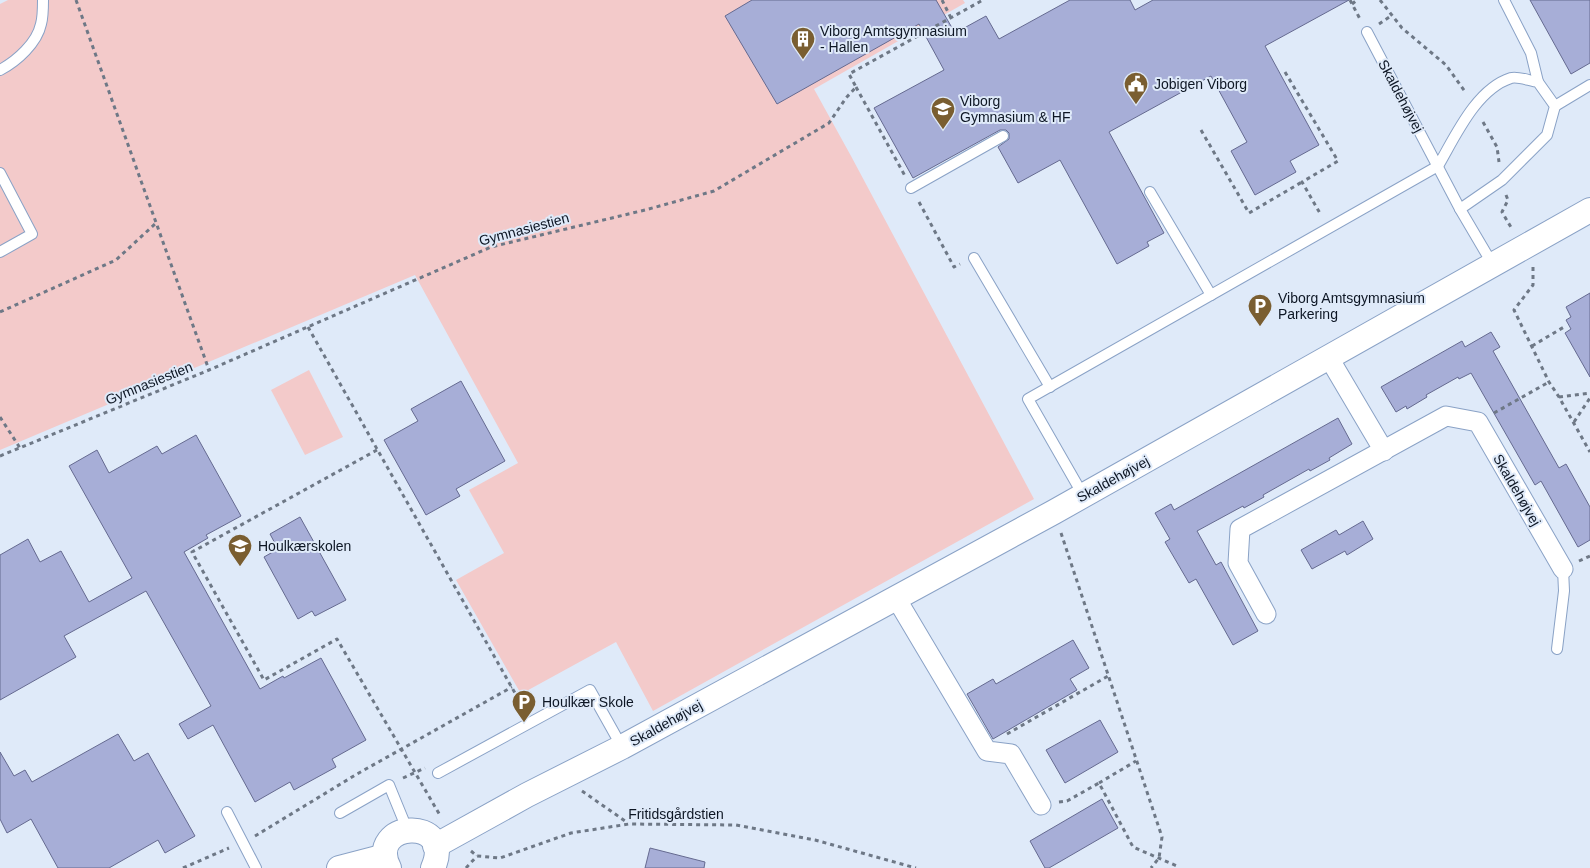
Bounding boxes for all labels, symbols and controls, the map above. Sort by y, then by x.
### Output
place label: Viborg Amtsgymnasium - Hallen [820,23,967,55]
building icon: Viborg Amtsgymnasium - Hallen [790,26,816,60]
street label: Skaldehøjvej [1375,57,1427,135]
public building icon: Jobigen Viborg [1123,71,1149,105]
place label: Jobigen Viborg [1154,76,1247,92]
place label: Viborg Gymnasium & HF [960,93,1070,125]
school or university icon: Viborg Gymnasium & HF [930,96,956,130]
street label: Gymnasiestien [477,209,571,249]
place label: Viborg Amtsgymnasium Parkering [1278,290,1425,322]
parking icon: Viborg Amtsgymnasium Parkering [1247,293,1273,327]
street label: Gymnasiestien [103,358,195,408]
street label: Skaldehøjvej [1490,451,1544,529]
street label: Skaldehøjvej [1074,453,1152,505]
school or university icon: Houlkærskolen [227,533,253,567]
place label: Houlkærskolen [258,538,351,554]
parking icon: Houlkær Skole [511,689,537,723]
place label: Houlkær Skole [542,694,634,710]
street label: Skaldehøjvej [627,697,705,749]
street label: Fritidsgårdstien [628,806,724,822]

